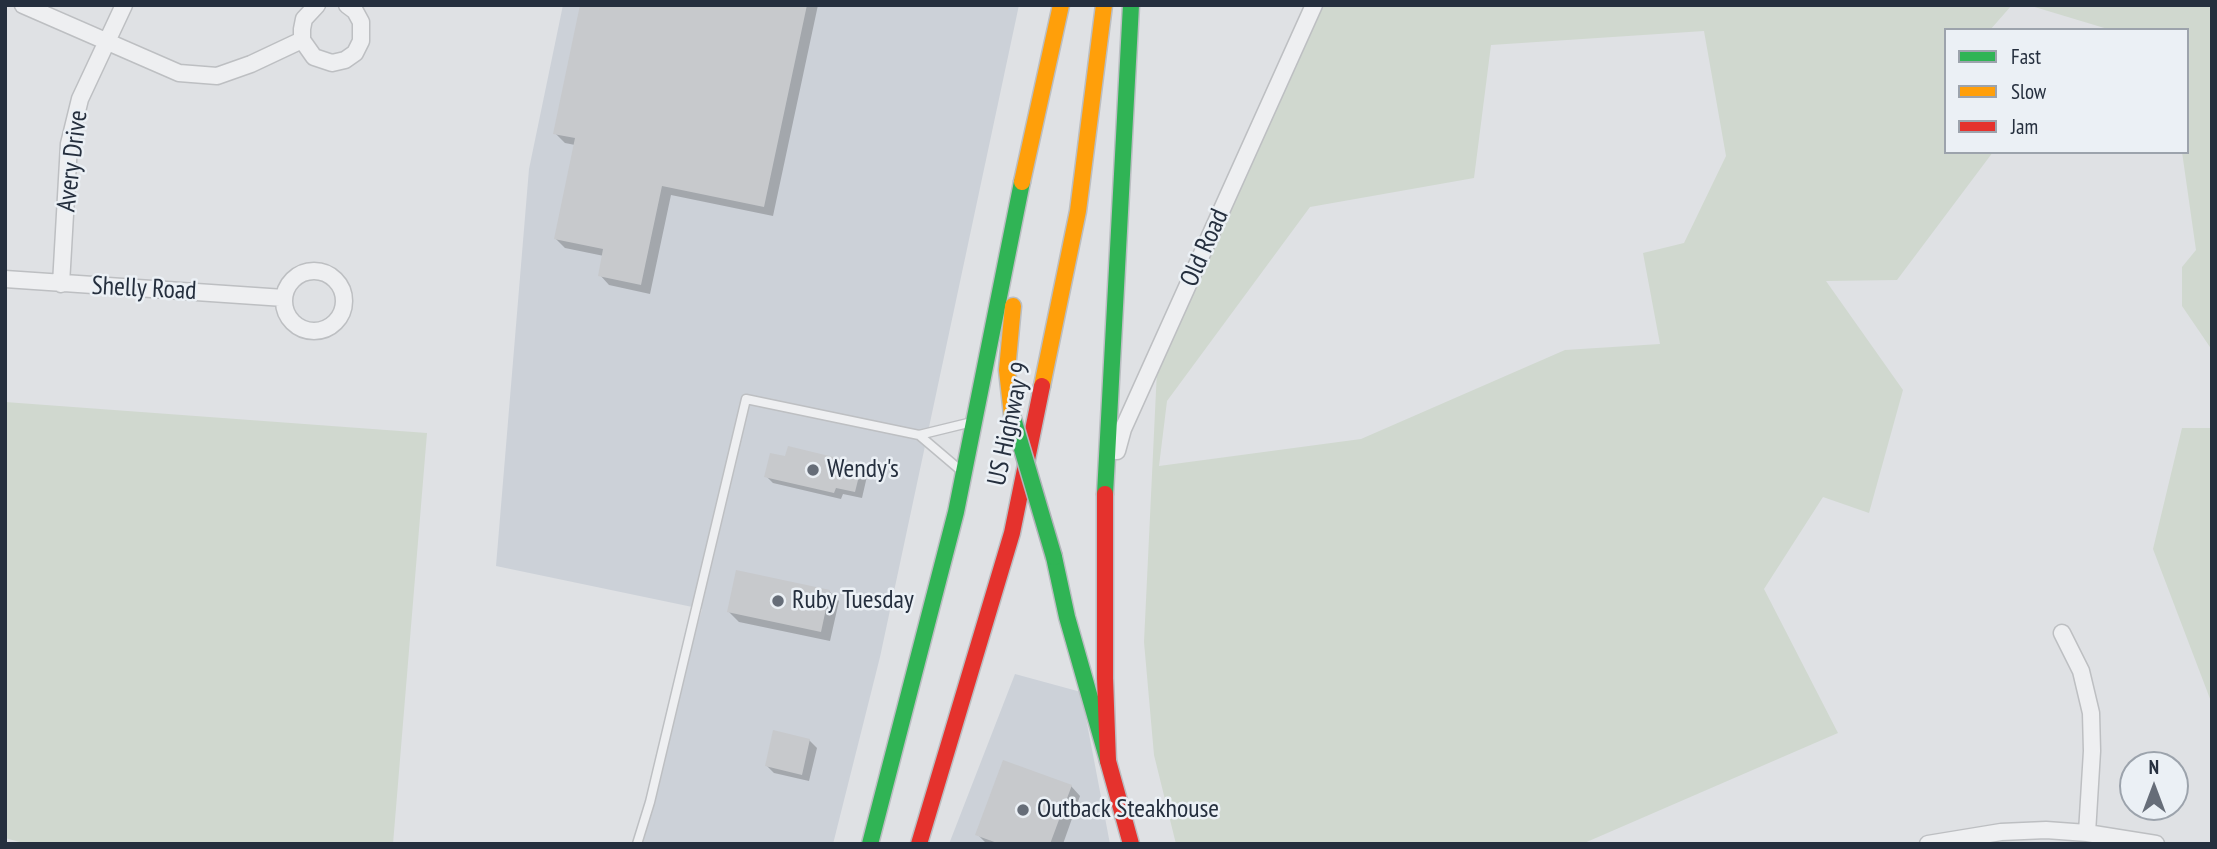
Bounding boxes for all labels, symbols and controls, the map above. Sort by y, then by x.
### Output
legend [1944,28,2189,154]
text: Fast [2011,43,2041,70]
text: Slow [2011,78,2046,105]
street label: Avery Drive [51,108,95,214]
text: Jam [2011,113,2038,140]
street label: Old Road [1174,204,1236,292]
street label: Shelly Road [91,271,197,307]
street label: US Highway 9 [982,360,1038,488]
place label: Wendy's [827,454,899,486]
marker: Wendy's [805,462,821,478]
place label: Ruby Tuesday [792,585,914,617]
marker: Ruby Tuesday [770,593,786,609]
north arrow [2119,751,2189,821]
text: N [2149,755,2159,779]
place label: Outback Steakhouse [1037,794,1219,826]
marker: Outback Steakhouse [1015,802,1031,818]

